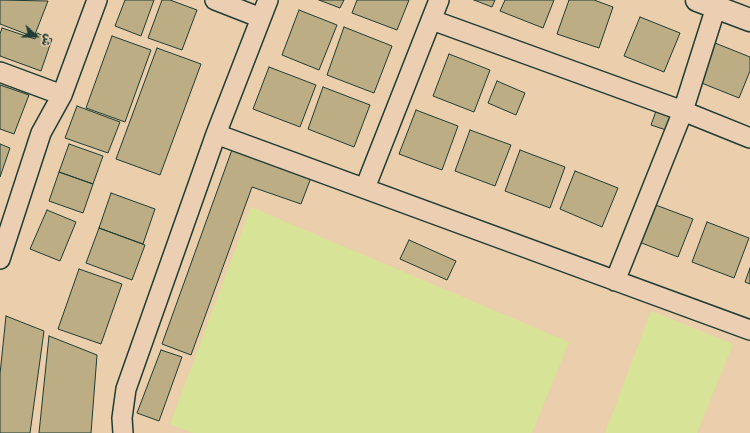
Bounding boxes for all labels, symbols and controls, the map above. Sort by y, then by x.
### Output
north arrow [16,16,56,56]
text: ش [39,32,56,48]

